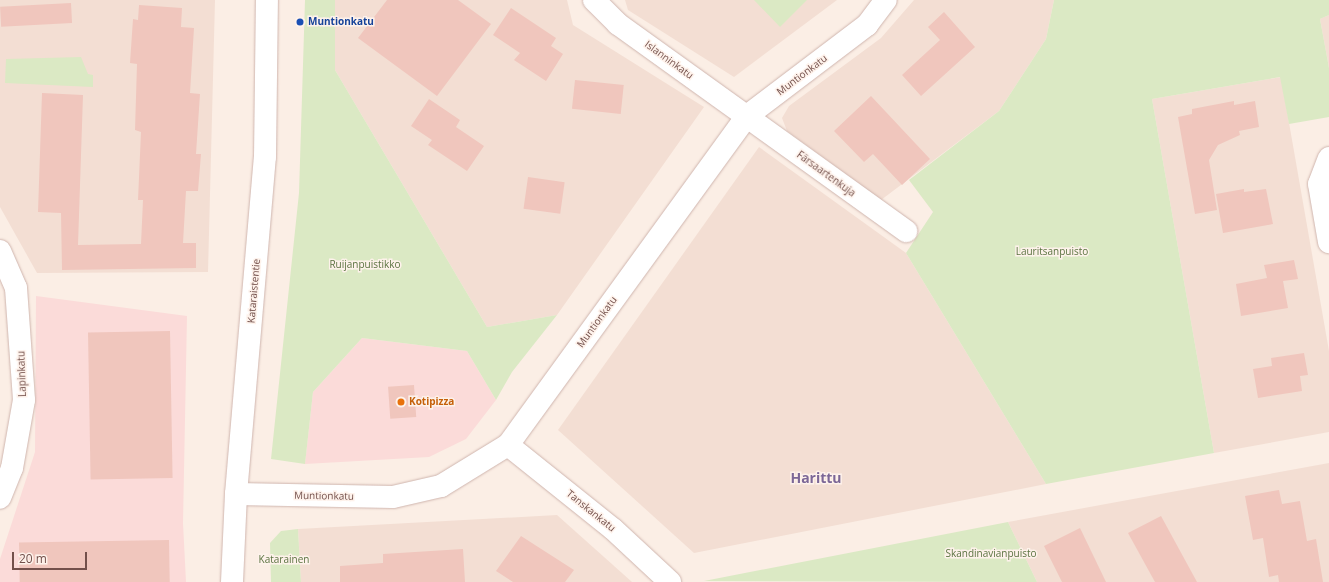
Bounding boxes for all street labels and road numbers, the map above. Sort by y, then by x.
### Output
street label: Islanninkatu [642,38,696,82]
street label: Muntionkatu [774,52,830,98]
street label: Färsaartenkuja [794,149,858,199]
street label: Kataraistentie [245,258,263,324]
street label: Muntionkatu [575,294,619,350]
street label: Lapinkatu [15,351,29,397]
street label: Tanskankatu [564,488,618,534]
street label: Muntionkatu [294,489,354,503]

